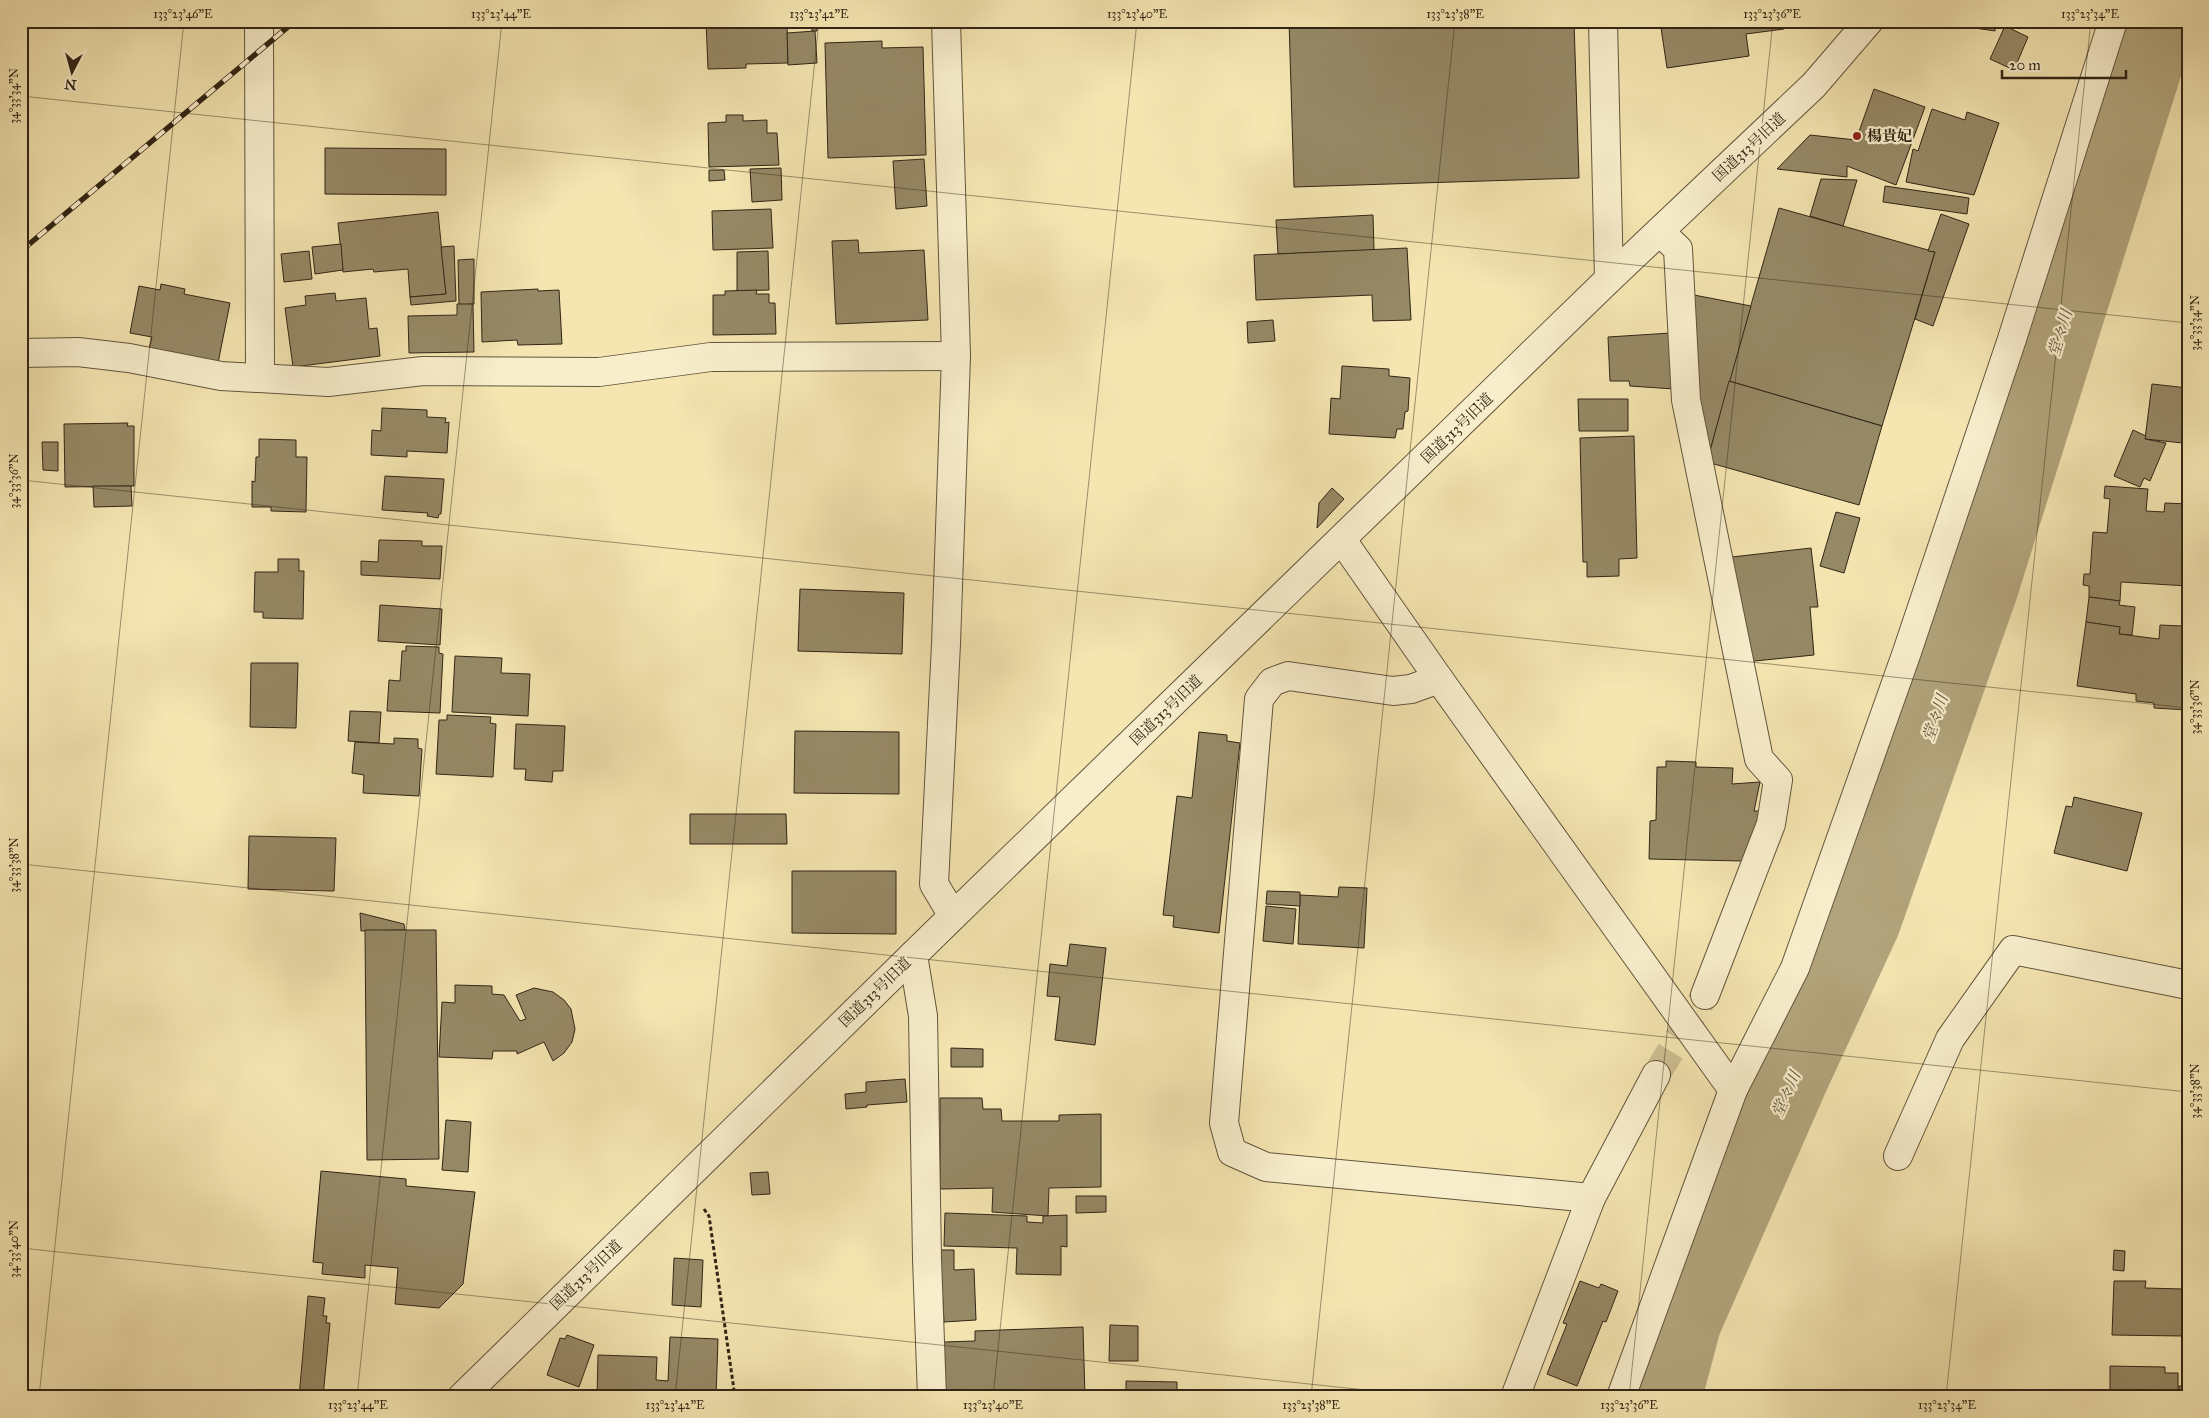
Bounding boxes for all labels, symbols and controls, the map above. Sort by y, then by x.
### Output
text: 133°23'46"E [153,7,213,21]
text: 133°23'44"E [471,7,531,21]
text: 133°23'42"E [789,7,849,21]
text: 133°23'40"E [1107,7,1168,21]
text: 133°23'38"E [1426,7,1484,21]
text: 133°23'36"E [1743,7,1801,21]
text: 133°23'34"E [2061,7,2119,21]
north arrow [48,48,98,98]
scale bar [2002,48,2125,80]
text: 20 m [2009,56,2041,74]
text: 34°33'34"N [7,68,21,124]
text: N [64,75,77,94]
street label: 国道313号旧道 [1709,109,1789,185]
place label: 楊貴妃 [1867,127,1912,145]
marker: 楊貴妃 [1851,130,1863,142]
text: 34°33'34"N [2188,295,2202,351]
water label: 堂々川 [2044,305,2077,359]
street label: 国道313号旧道 [1417,389,1497,467]
text: 34°33'36"N [7,453,21,509]
street label: 国道313号旧道 [1126,671,1206,749]
text: 34°33'36"N [2188,679,2202,735]
water label: 堂々川 [1918,690,1952,744]
text: 34°33'38"N [7,837,21,893]
street label: 国道313号旧道 [835,953,915,1031]
text: 34°33'38"N [2188,1063,2202,1119]
water label: 堂々川 [1768,1066,1805,1120]
text: 34°33'40"N [7,1220,21,1278]
street label: 国道313号旧道 [546,1236,626,1314]
text: 133°23'44"E [328,1398,388,1412]
text: 133°23'42"E [645,1398,705,1412]
text: 133°23'40"E [963,1398,1024,1412]
text: 133°23'38"E [1282,1398,1340,1412]
text: 133°23'36"E [1600,1398,1658,1412]
text: 133°23'34"E [1918,1398,1976,1412]

